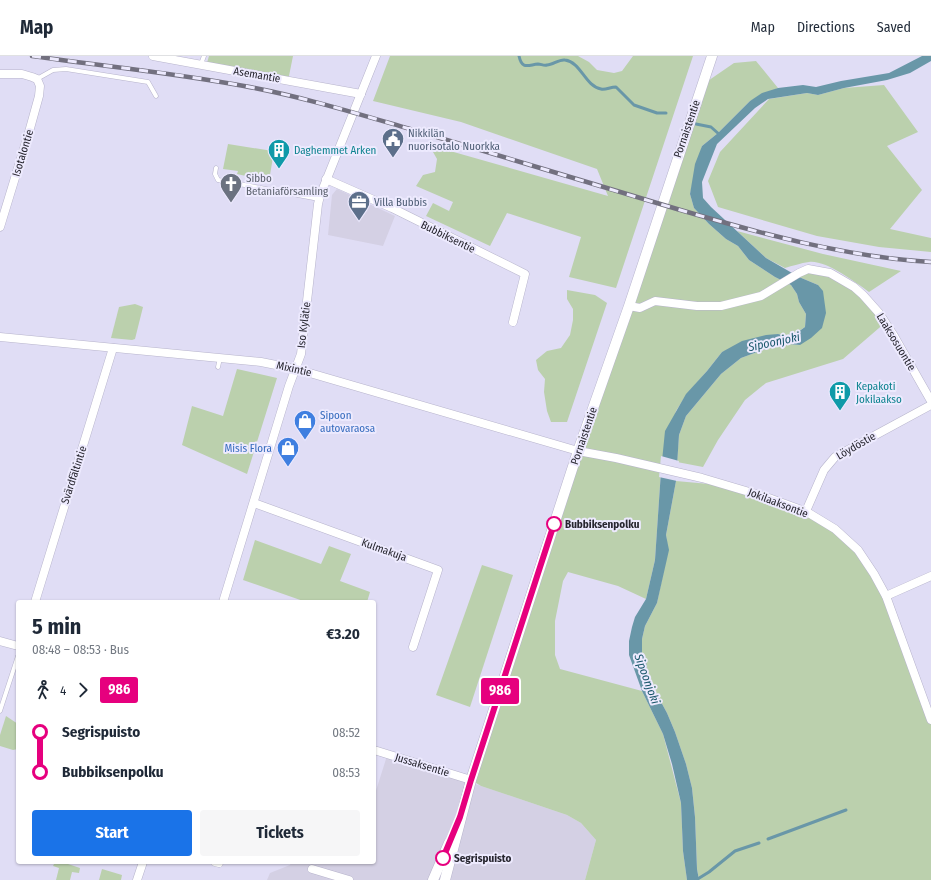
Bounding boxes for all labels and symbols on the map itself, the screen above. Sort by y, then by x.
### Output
street label: Asemantie [233,64,281,86]
street label: Pornaistentie [671,98,703,160]
public building icon: Nikkilän nuorisotalo Nuorkka [380,126,406,159]
place label: Nikkilän nuorisotalo Nuorkka [408,127,500,153]
street label: Isotalontie [10,128,36,178]
building icon: Daghemmet Arken [266,137,292,170]
place label: Daghemmet Arken [294,144,376,157]
church icon: Sibbo Betaniaförsamling [218,171,244,204]
place label: Sibbo Betaniaförsamling [246,172,329,198]
office icon: Villa Bubbis [346,189,372,222]
place label: Villa Bubbis [374,196,427,209]
street label: Bubbiksentie [419,218,477,256]
street label: Iso Kylätie [295,301,313,349]
street label: Laaksosuontie [874,311,918,373]
water label: Sipoonjoki [746,330,801,354]
street label: Mixintie [275,359,313,379]
building icon: Kepakoti Jokilaakso [827,379,853,412]
place label: Kepakoti Jokilaakso [856,380,902,406]
street label: Pornaistentie [568,405,600,467]
shop icon: Sipoon autovaraosa [292,408,318,441]
place label: Sipoon autovaraosa [320,409,375,435]
street label: Löydöstie [834,430,878,462]
shop icon: Misis Flora [275,435,301,468]
place label: Misis Flora [224,442,272,455]
street label: Svärdfältintie [59,444,89,506]
street label: Jokilaaksontie [746,486,810,520]
marker: Bubbiksenpolku [546,516,562,532]
place label: Bubbiksenpolku [565,518,640,531]
street label: Kulmakuja [360,536,408,564]
water label: Sipoonjoki [631,651,663,706]
line badge: 986 [477,678,523,704]
street label: Jussaksentie [393,751,451,779]
marker: Segrispuisto [435,850,451,866]
place label: Segrispuisto [454,852,511,865]

